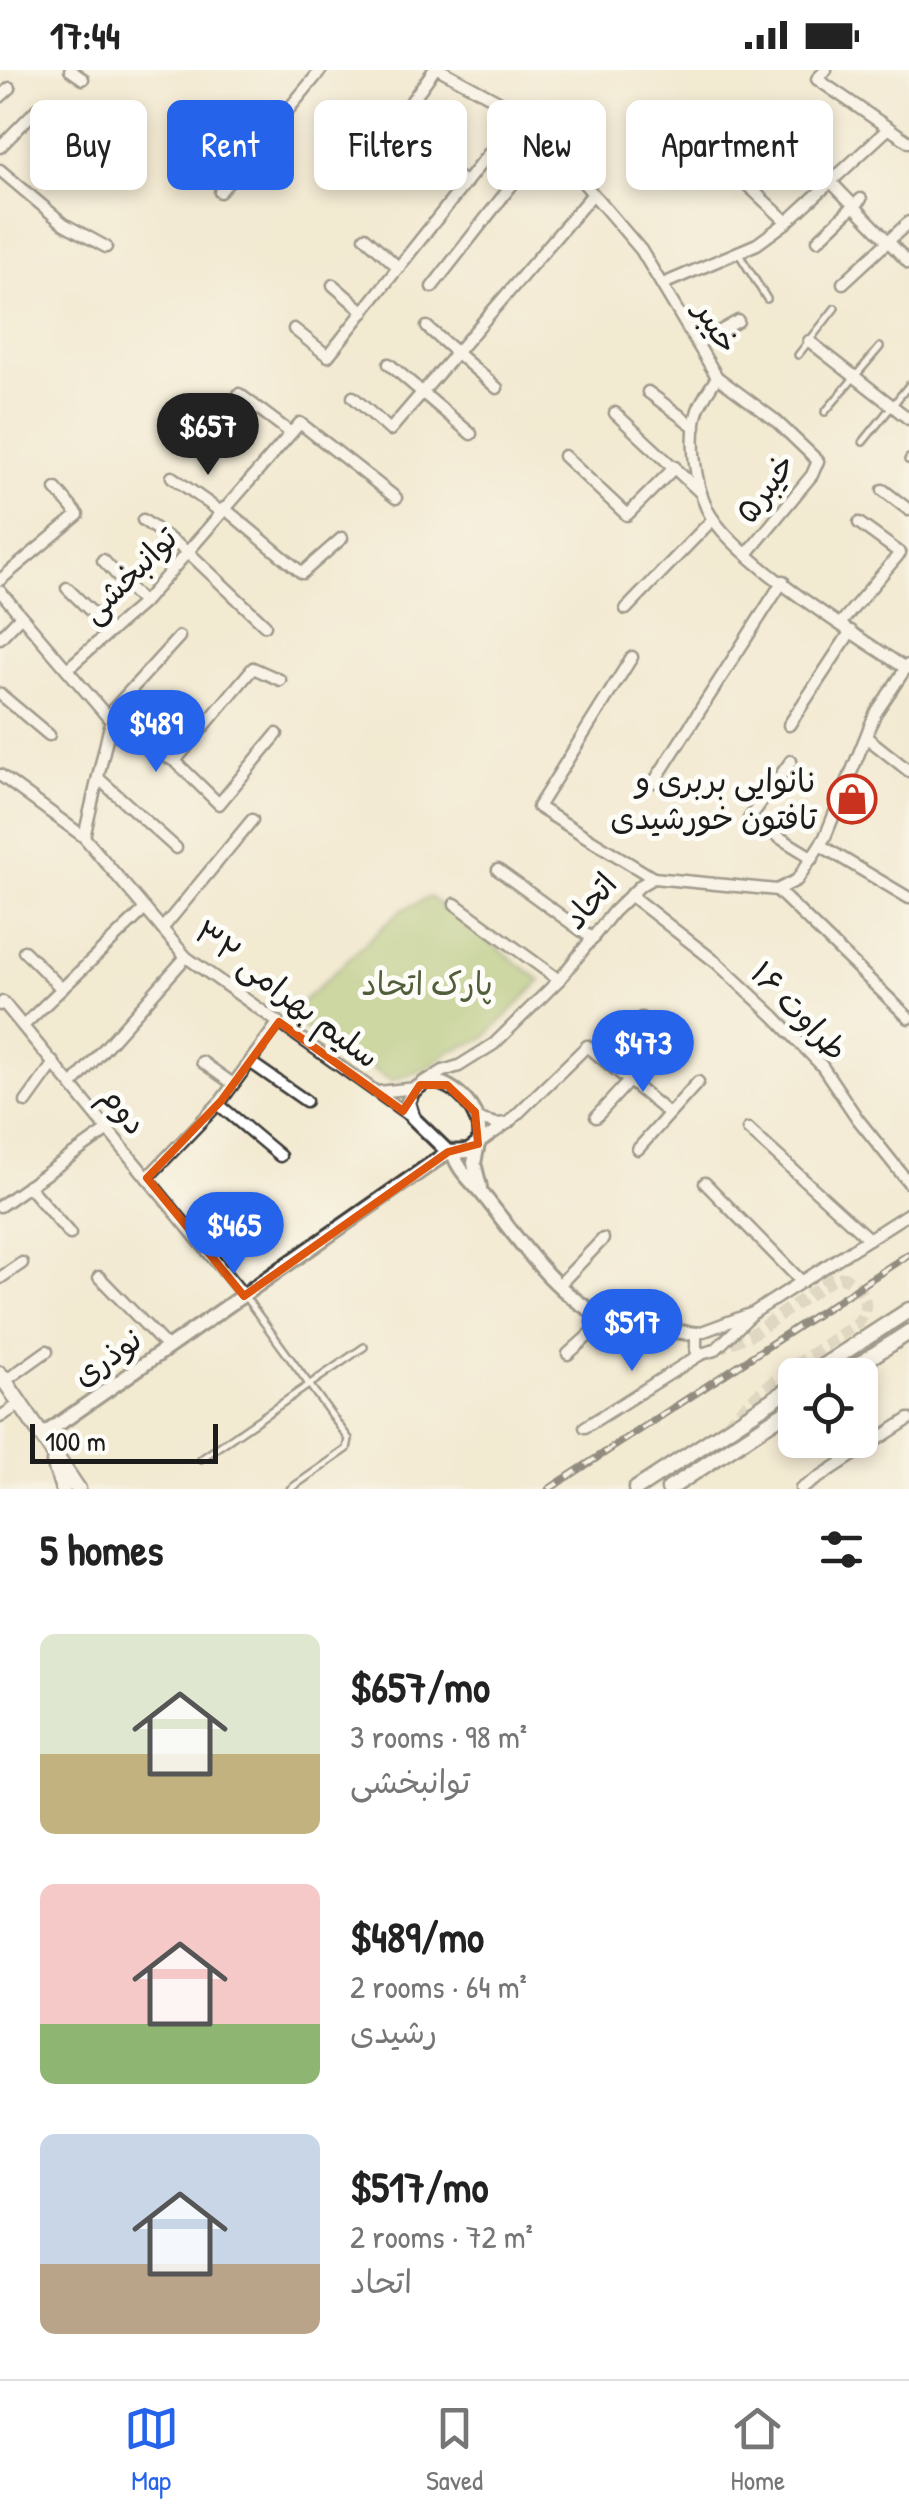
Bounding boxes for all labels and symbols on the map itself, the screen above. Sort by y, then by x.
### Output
street label: خیبر [684,290,750,361]
pin: $657 [149,393,267,478]
street label: خیبر۵ [725,444,805,531]
street label: توانبخشی [71,516,187,632]
pin: $489 [97,690,215,775]
place label: نانوایی بربری و تافتون خورشیدی [610,759,818,839]
shop icon: نانوایی بربری و تافتون خورشیدی [826,773,878,825]
street label: اتحاد [553,863,626,938]
street label: سلیم بهرامی ۳۲ [184,910,389,1080]
street label: طراوت ۱۶ [741,952,857,1070]
park label: پارک اتحاد [361,962,493,1005]
pin: $473 [584,1010,702,1095]
street label: دوم [88,1076,157,1146]
pin: $465 [175,1192,293,1277]
pin: $517 [573,1289,691,1374]
street label: نوذری [64,1317,150,1396]
scale bar [30,1419,218,1464]

